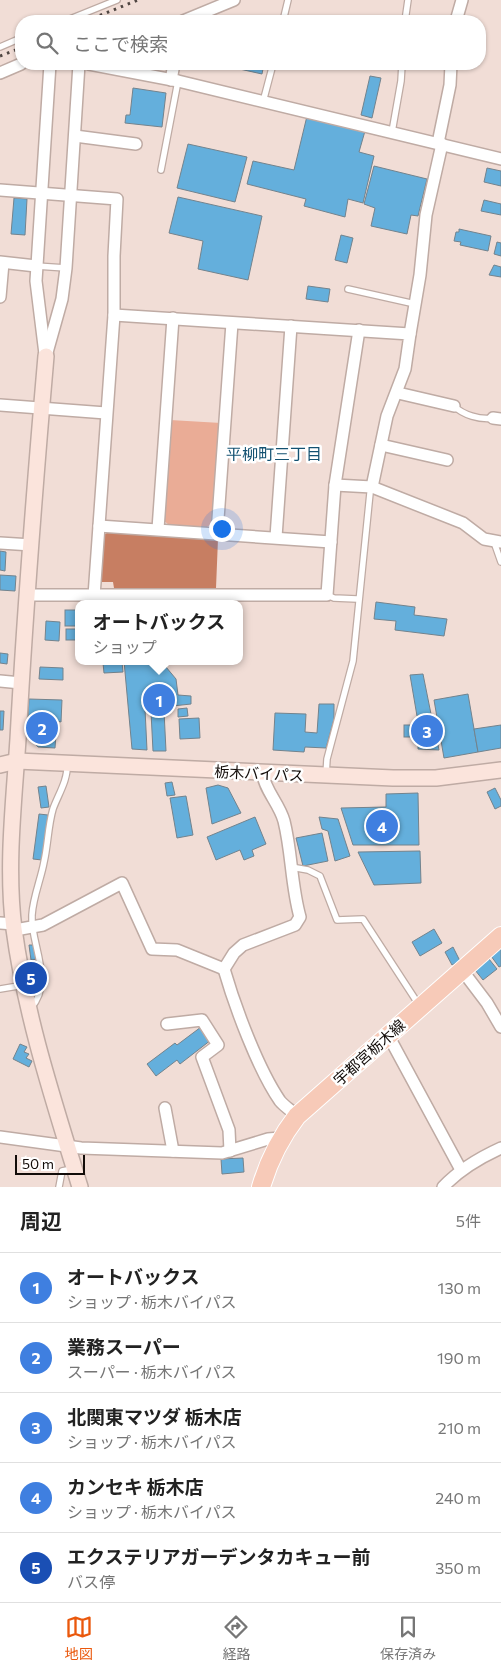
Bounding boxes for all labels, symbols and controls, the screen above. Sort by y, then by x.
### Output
search box [15,15,486,70]
icon: search [33,29,61,57]
text: ここで検索 [73,32,168,55]
district label: 平柳町三丁目 [226,444,322,463]
your location [209,516,235,542]
popup [75,600,243,665]
text: オートバックス [93,610,225,633]
text: ショップ [93,637,157,656]
pin: 1 [143,681,175,719]
pin: 2 [26,709,58,747]
pin: 3 [411,712,443,750]
street label: 栃木バイパス [214,762,304,784]
pin: 4 [366,807,398,845]
pin: 5 [15,959,47,997]
street label: 宇都宮栃木線 [330,1015,408,1089]
scale bar [15,1152,85,1175]
text: 50 m [22,1155,54,1172]
text: 周辺 [20,1208,62,1233]
text: 5件 [456,1211,481,1230]
text: オートバックス [67,1265,199,1288]
text: 1 [32,1278,40,1297]
text: 130 m [438,1278,481,1297]
text: ショップ · 栃木バイパス [67,1292,237,1311]
text: 業務スーパー [67,1335,181,1358]
text: 2 [31,1348,41,1367]
text: 190 m [437,1348,481,1367]
text: スーパー · 栃木バイパス [67,1362,236,1381]
text: 北関東マツダ 栃木店 [67,1405,242,1428]
text: 3 [31,1418,41,1437]
text: 210 m [438,1418,481,1437]
text: ショップ · 栃木バイパス [67,1432,237,1451]
text: カンセキ 栃木店 [67,1475,204,1498]
text: 4 [31,1488,41,1507]
text: 240 m [435,1488,481,1507]
text: ショップ · 栃木バイパス [67,1502,237,1521]
text: エクステリアガーデンタカキュー前 [67,1545,370,1568]
text: 5 [31,1558,41,1577]
text: 350 m [435,1558,481,1577]
text: バス停 [67,1572,115,1591]
tab: 地図 [65,1613,93,1663]
tab: 経路 [222,1613,250,1663]
tab: 保存済み [380,1613,436,1663]

